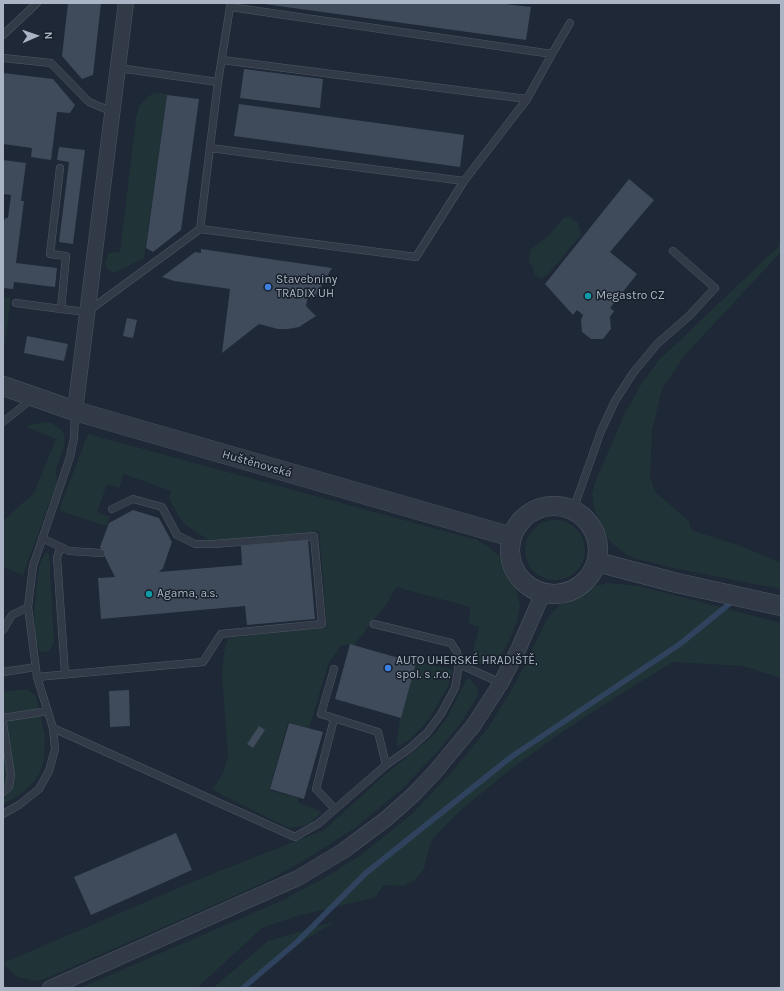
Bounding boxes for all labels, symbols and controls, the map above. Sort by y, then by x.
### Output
north arrow [16,16,56,56]
text: N [42,31,55,40]
place label: Stavebniny TRADIX UH [276,273,337,301]
marker: Stavebniny TRADIX UH [263,282,273,292]
place label: Megastro CZ [596,289,665,303]
marker: Megastro CZ [583,291,593,301]
street label: Huštěnovská [221,447,293,481]
place label: Agama, a.s. [157,587,218,601]
marker: Agama, a.s. [144,589,154,599]
place label: AUTO UHERSKÉ HRADIŠTĚ, spol. s .r.o. [396,654,537,682]
marker: AUTO UHERSKÉ HRADIŠTĚ, spol. s .r.o. [383,663,393,673]

